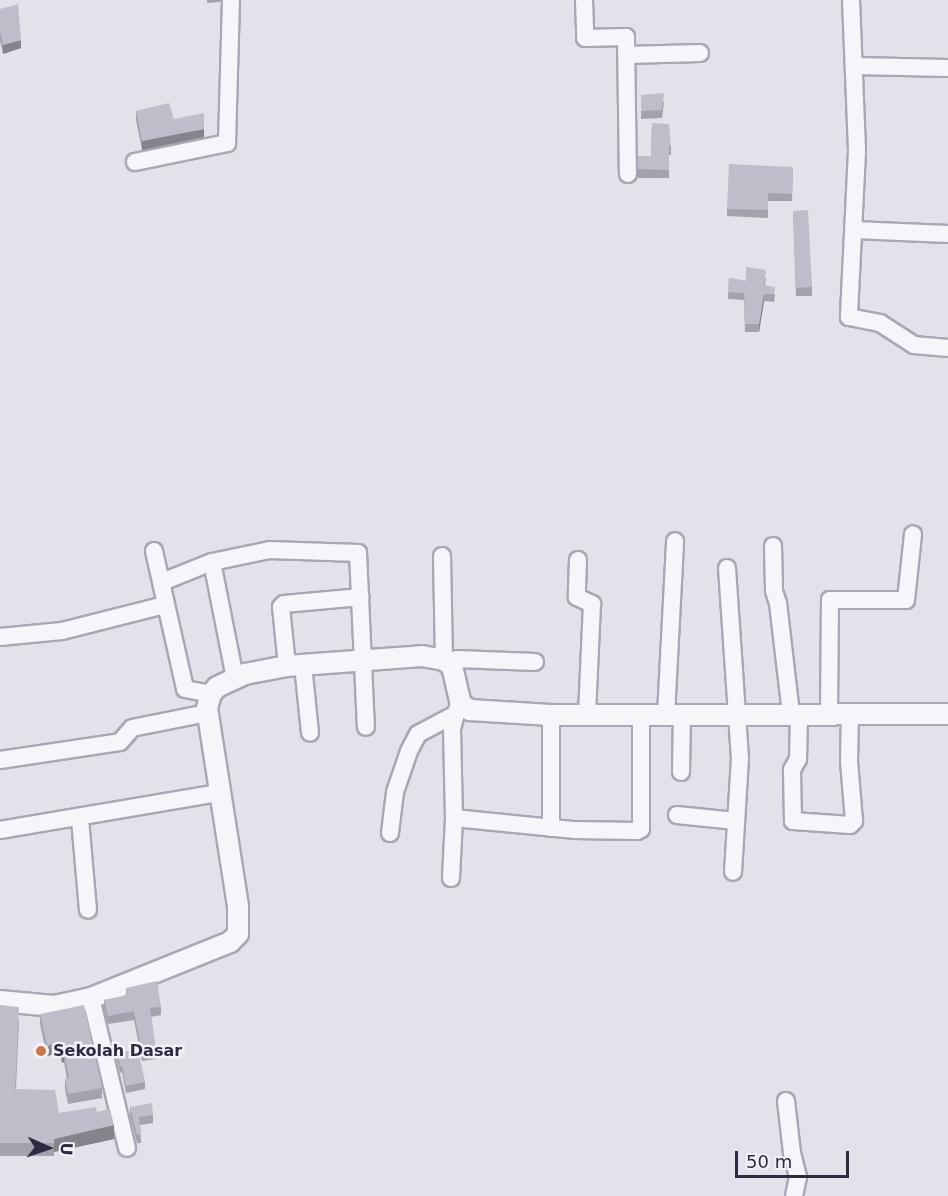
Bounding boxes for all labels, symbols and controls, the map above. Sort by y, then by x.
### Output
place label: Sekolah Dasar [53,1041,182,1061]
marker: Sekolah Dasar [34,1044,48,1058]
north arrow [18,1118,78,1178]
scale bar [738,1139,852,1177]
text: U [57,1142,76,1156]
text: 50 m [746,1151,792,1172]

